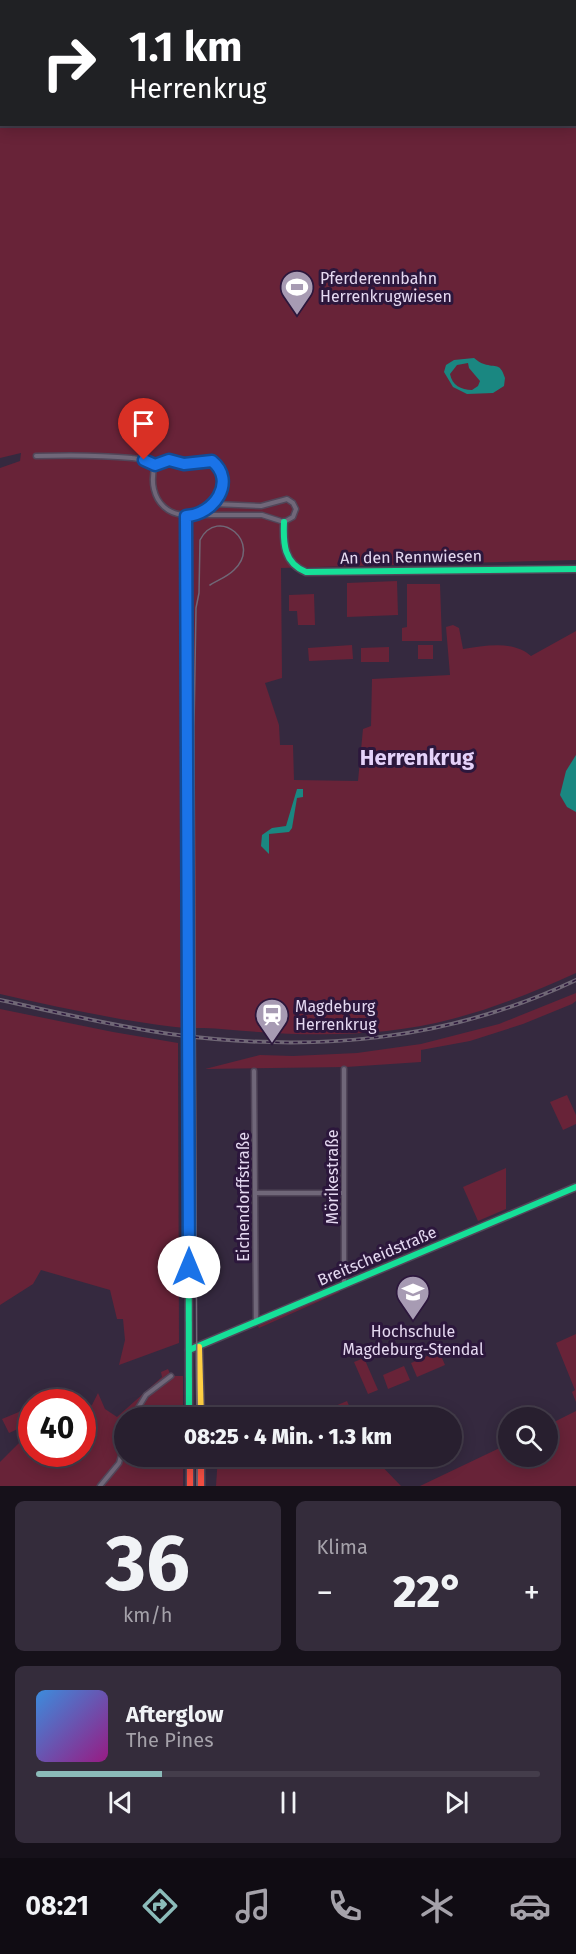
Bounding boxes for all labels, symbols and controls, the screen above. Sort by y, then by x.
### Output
text: 1.1 km [129,22,242,72]
icon: right [30,24,108,102]
text: Herrenkrug [129,73,267,105]
sports icon: Pferderennbahn Herrenkrugwiesen [279,269,315,316]
place label: Pferderennbahn Herrenkrugwiesen [320,269,452,306]
pin [118,398,169,460]
icon: arrive [127,407,160,440]
street label: An den Rennwiesen [340,546,482,568]
district label: Herrenkrug [360,744,475,771]
station icon: Magdeburg Herrenkrug [254,997,290,1044]
place label: Magdeburg Herrenkrug [295,997,377,1034]
street label: Mörikestraße [323,1129,342,1225]
street label: Eichendorffstraße [234,1132,253,1262]
street label: Breitscheidstraße [315,1222,439,1290]
position arrow [157,1235,221,1299]
school or university icon: Hochschule Magdeburg-Stendal [395,1274,431,1321]
place label: Hochschule Magdeburg-Stendal [342,1322,484,1359]
speed limit sign: 40 [18,1389,96,1467]
map controls [498,1407,558,1467]
button: search [498,1407,558,1467]
text: 08:25 · 4 Min. · 1.3 km [184,1423,392,1450]
text: 36 [105,1517,190,1611]
text: Klima [317,1535,368,1559]
text: 22° [393,1565,464,1619]
text: − [317,1573,333,1613]
text: + [524,1573,540,1613]
text: km/h [123,1603,173,1627]
text: Afterglow [126,1701,223,1728]
text: The Pines [126,1728,213,1752]
icon: previous [104,1786,137,1819]
icon: pause [272,1786,305,1819]
icon: next [440,1786,473,1819]
icon: directions [139,1885,181,1927]
icon: music [232,1885,274,1927]
icon: phone [324,1885,366,1927]
icon: climate [416,1885,458,1927]
icon: car [509,1885,551,1927]
text: 08:21 [25,1890,89,1922]

